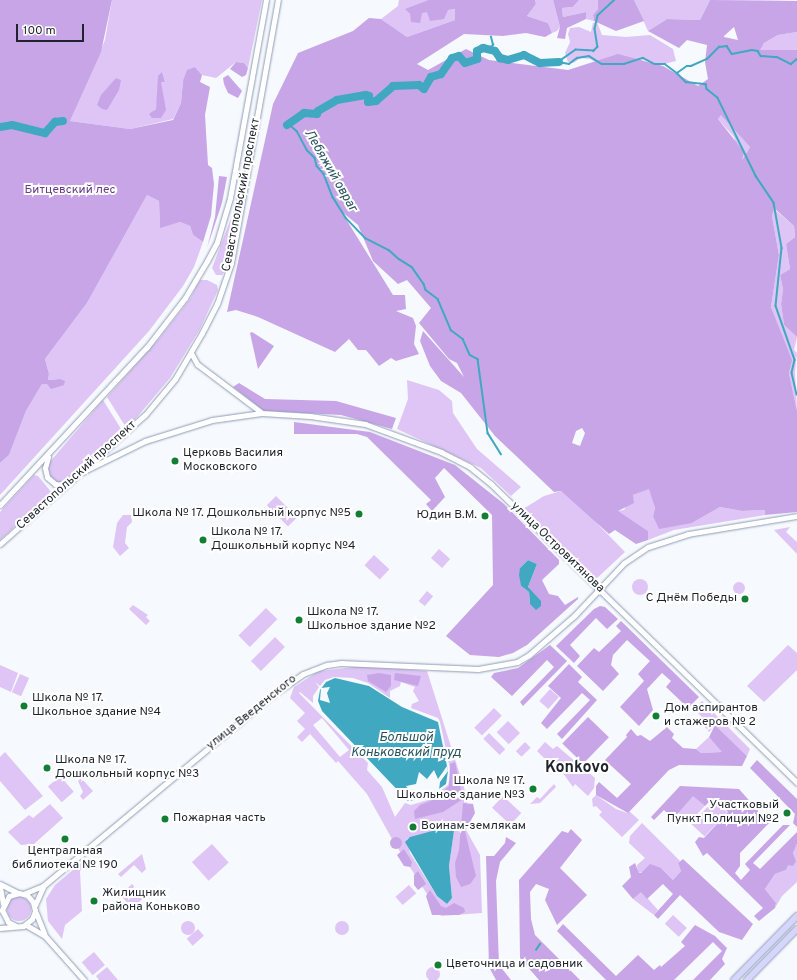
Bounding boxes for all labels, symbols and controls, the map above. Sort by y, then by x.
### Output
scale bar [18,16,86,42]
text: 100 m [23,23,56,39]
street label: Севастопольский проспект [220,117,264,273]
water label: Лебяжий овраг [300,127,360,215]
park label: Битцевский лес [24,184,116,198]
street label: Севастопольский проспект [14,419,140,533]
place label: Церковь Василия Московского [183,447,283,475]
marker: Церковь Василия Московского [170,456,180,466]
street label: улица Островитянова [507,500,607,596]
place label: Школа № 17. Дошкольный корпус №5 [132,507,351,521]
marker: Школа № 17. Дошкольный корпус №5 [354,509,364,519]
place label: Юдин В.М. [417,509,477,523]
marker: Юдин В.М. [480,511,490,521]
place label: Школа № 17. Дошкольный корпус №4 [211,526,355,554]
marker: Школа № 17. Дошкольный корпус №4 [198,535,208,545]
place label: С Днём Победы [646,592,737,606]
marker: С Днём Победы [740,594,750,604]
place label: Школа № 17. Школьное здание №2 [307,606,436,634]
marker: Школа № 17. Школьное здание №2 [294,615,304,625]
street label: улица Введенского [204,672,300,754]
place label: Школа № 17. Школьное здание №4 [32,692,161,720]
marker: Школа № 17. Школьное здание №4 [19,701,29,711]
place label: Дом аспирантов и стажеров № 2 [664,702,758,730]
marker: Дом аспирантов и стажеров № 2 [651,711,661,721]
water label: Большой Коньковский пруд [351,731,461,762]
place label: Школа № 17. Дошкольный корпус №3 [55,754,199,782]
district label: Konkovo [545,758,609,778]
marker: Школа № 17. Дошкольный корпус №3 [42,763,52,773]
place label: Школа № 17. Школьное здание №3 [396,775,525,803]
marker: Школа № 17. Школьное здание №3 [528,784,538,794]
place label: Участковый Пункт Полиции №2 [667,799,779,827]
marker: Участковый Пункт Полиции №2 [782,808,792,818]
place label: Пожарная часть [173,812,266,826]
marker: Пожарная часть [160,814,170,824]
place label: Воинам-землякам [421,820,526,834]
marker: Воинам-землякам [408,822,418,832]
marker: Центральная библиотека № 190 [60,834,70,844]
place label: Центральная библиотека № 190 [12,845,118,873]
place label: Жилищник района Коньково [102,887,200,915]
marker: Жилищник района Коньково [89,896,99,906]
place label: Цветочница и садовник [446,958,583,972]
marker: Цветочница и садовник [433,960,443,970]

